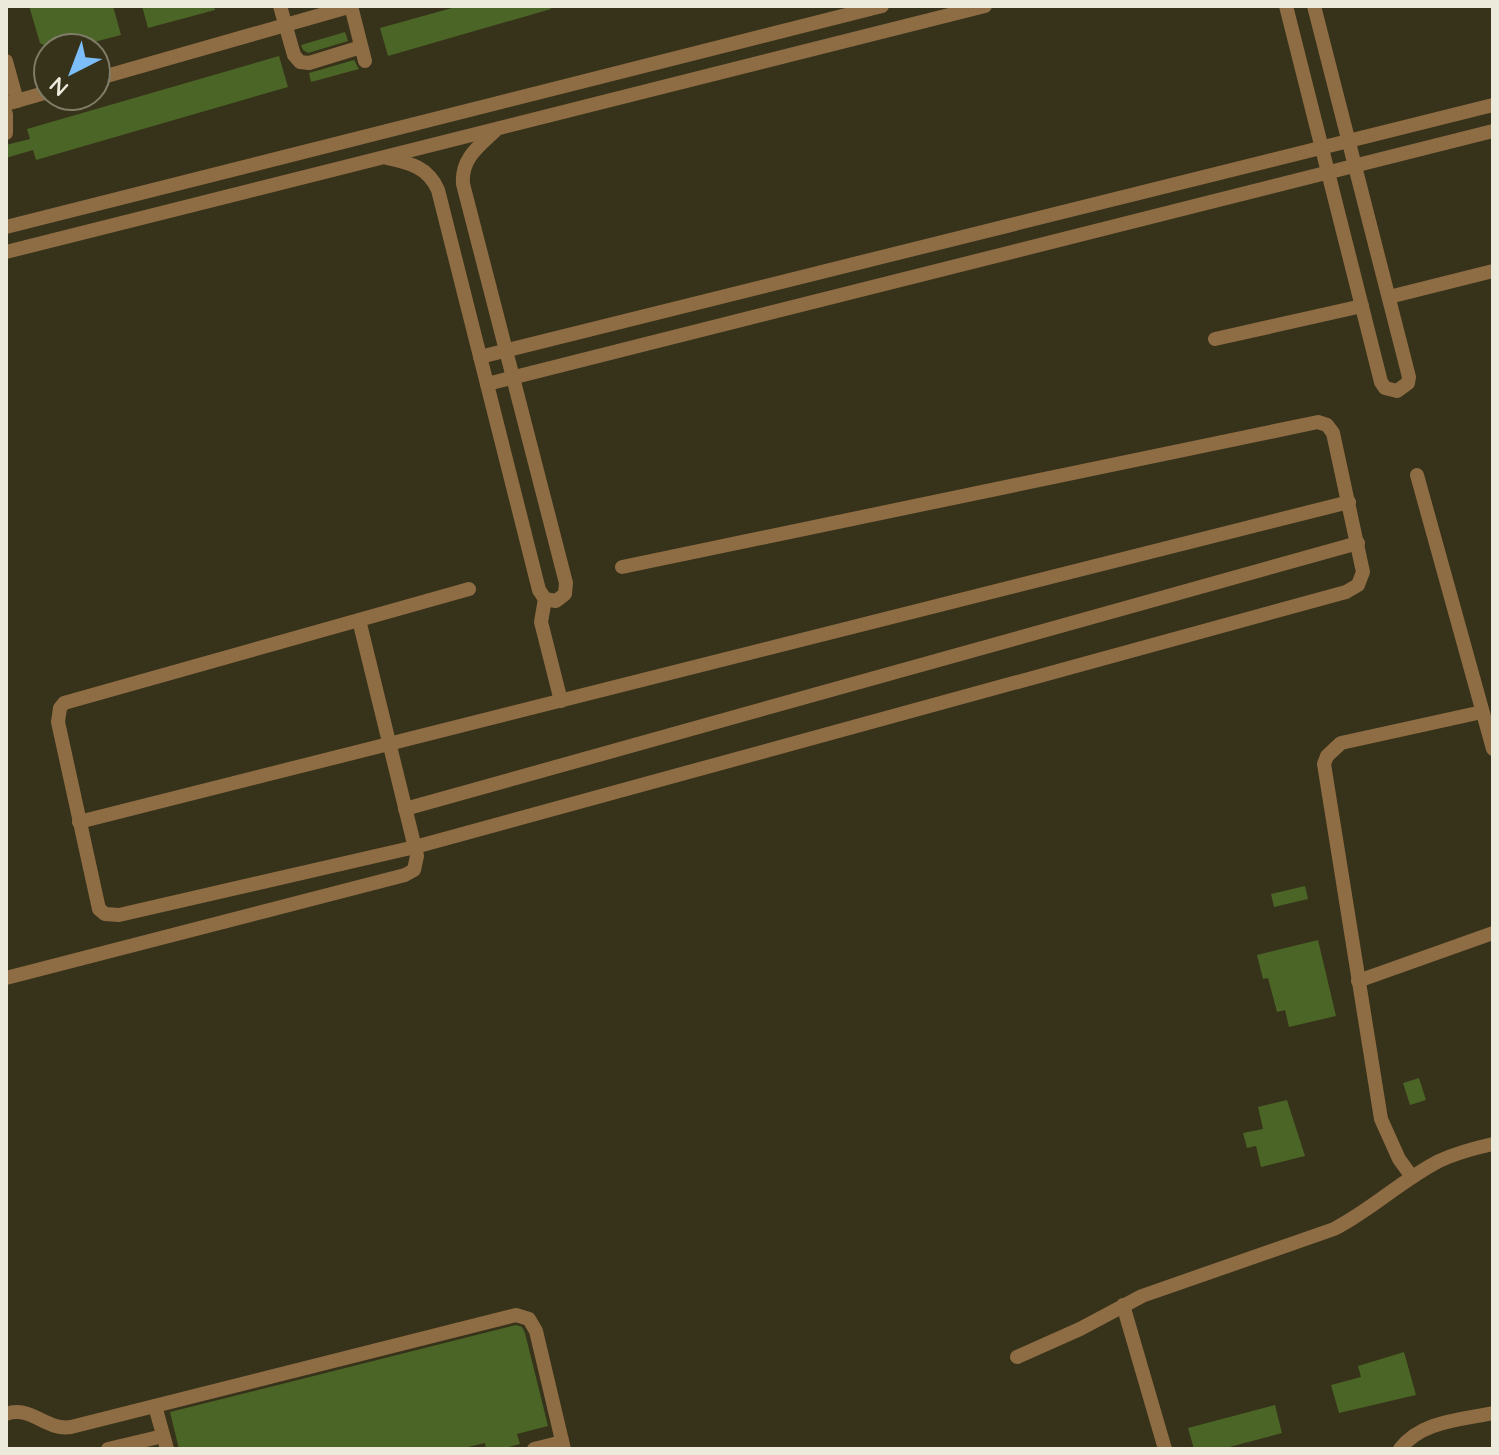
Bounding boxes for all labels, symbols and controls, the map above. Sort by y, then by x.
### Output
north arrow [32,32,112,112]
text: N [43,71,74,103]

